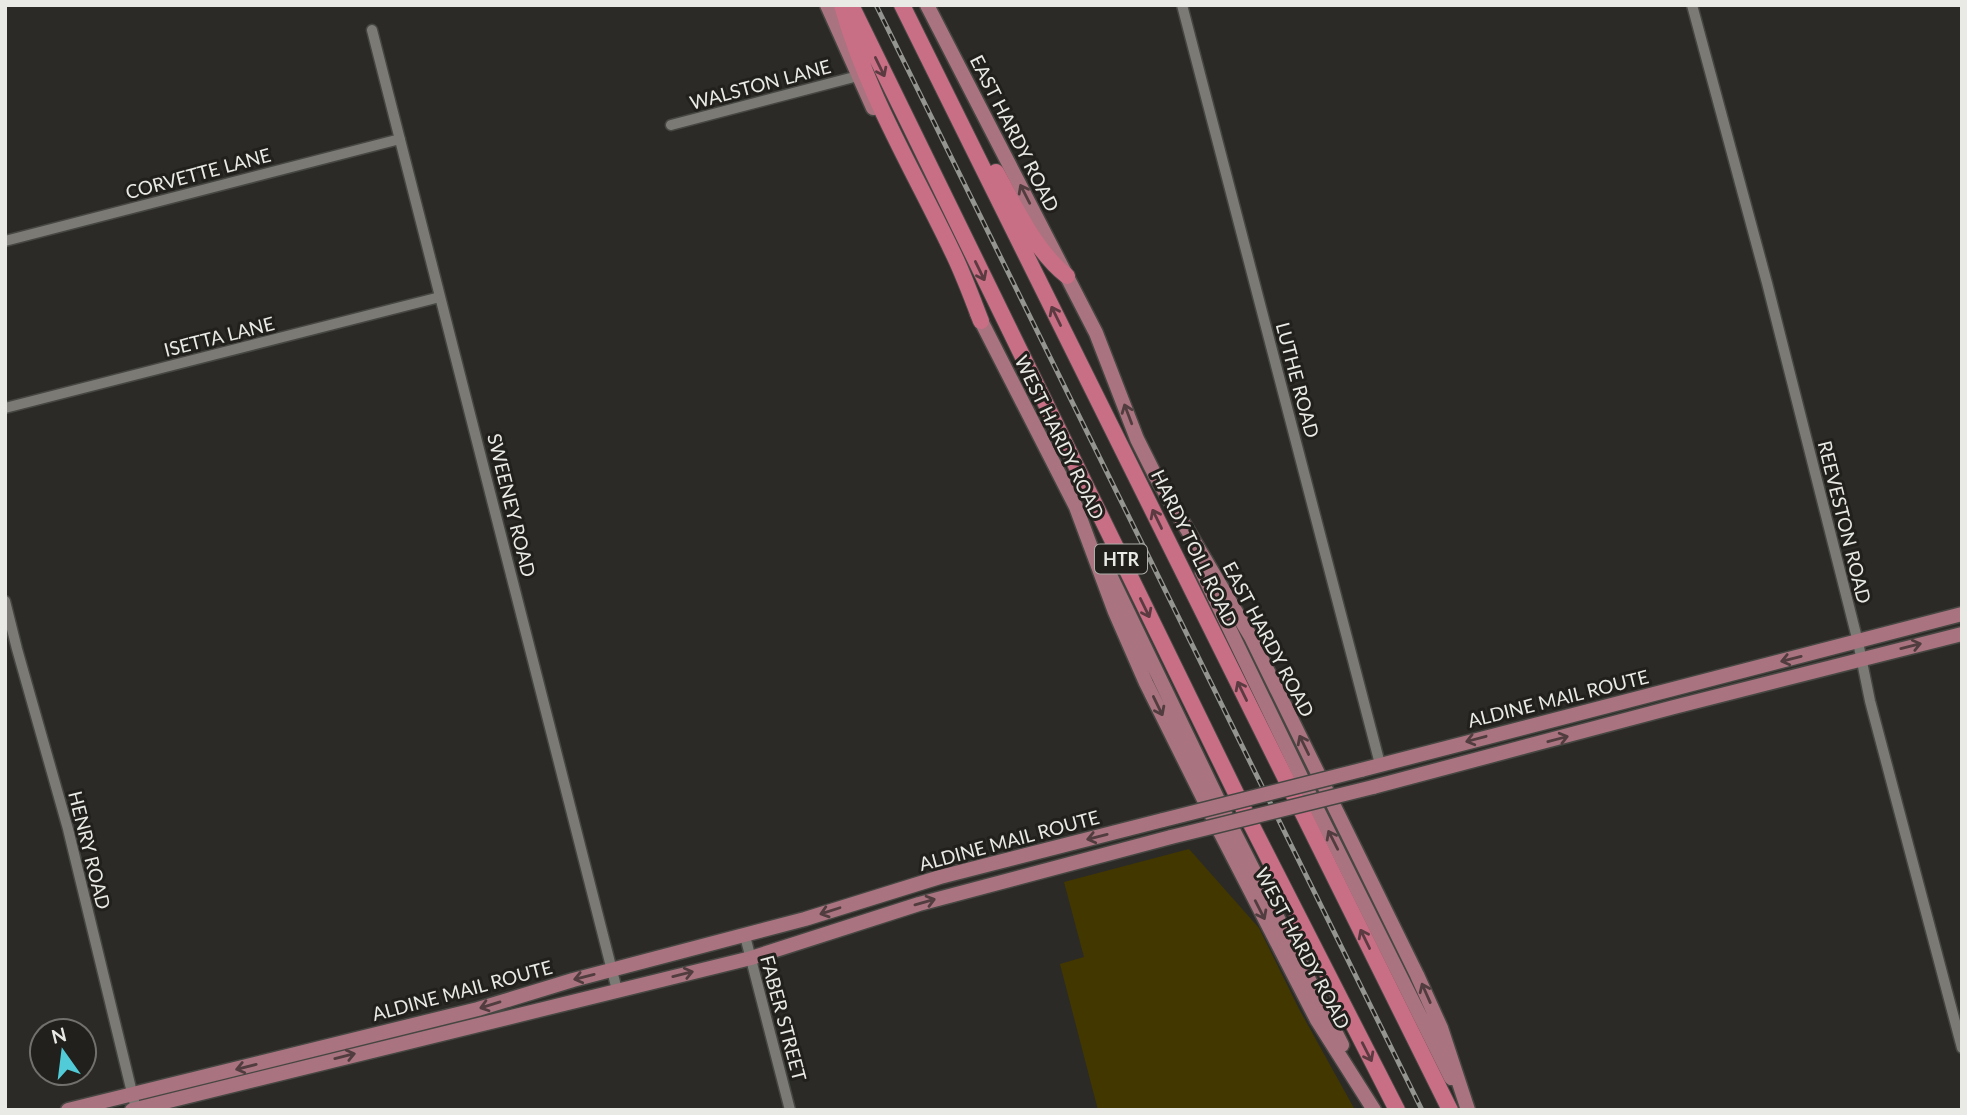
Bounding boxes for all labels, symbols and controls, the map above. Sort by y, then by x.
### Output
street label: EAST HARDY ROAD [966,51,1064,215]
street label: WALSTON LANE [687,54,833,114]
one-way arrow [874,56,887,77]
street label: CORVETTE LANE [123,143,273,203]
one-way arrow [1017,184,1031,205]
one-way arrow [974,260,987,281]
one-way arrow [1048,306,1062,327]
street label: ISETTA LANE [161,311,277,361]
street label: LUTHE ROAD [1272,320,1324,440]
street label: WEST HARDY ROAD [1010,351,1110,523]
one-way arrow [1121,404,1134,426]
street label: SWEENEY ROAD [483,431,541,579]
street label: REEVESTON ROAD [1814,438,1876,606]
street label: HARDY TOLL ROAD [1147,466,1243,630]
one-way arrow [1149,509,1163,530]
road number: HTR [1095,544,1147,574]
street label: EAST HARDY ROAD [1218,557,1320,721]
one-way arrow [1138,597,1152,618]
one-way arrow [1899,639,1922,652]
one-way arrow [1781,653,1803,666]
street label: ALDINE MAIL ROUTE [1465,664,1651,732]
one-way arrow [1235,681,1248,702]
one-way arrow [1151,695,1165,716]
one-way arrow [1547,731,1569,744]
one-way arrow [1465,733,1487,746]
one-way arrow [1296,735,1310,756]
street label: HENRY ROAD [64,788,116,912]
street label: ALDINE MAIL ROUTE [916,805,1102,875]
one-way arrow [1326,830,1340,851]
one-way arrow [1086,831,1109,844]
street label: WEST HARDY ROAD [1251,863,1355,1033]
one-way arrow [913,895,935,908]
one-way arrow [1253,899,1267,919]
one-way arrow [820,906,842,918]
one-way arrow [1357,929,1371,950]
street label: FABER STREET [756,953,812,1083]
street label: ALDINE MAIL ROUTE [369,955,555,1025]
one-way arrow [671,967,694,980]
one-way arrow [573,972,595,985]
one-way arrow [1419,983,1432,1005]
one-way arrow [479,1000,501,1013]
north arrow [28,1017,98,1087]
text: N [49,1022,69,1048]
one-way arrow [1361,1041,1375,1062]
one-way arrow [333,1049,356,1062]
one-way arrow [235,1061,258,1074]

